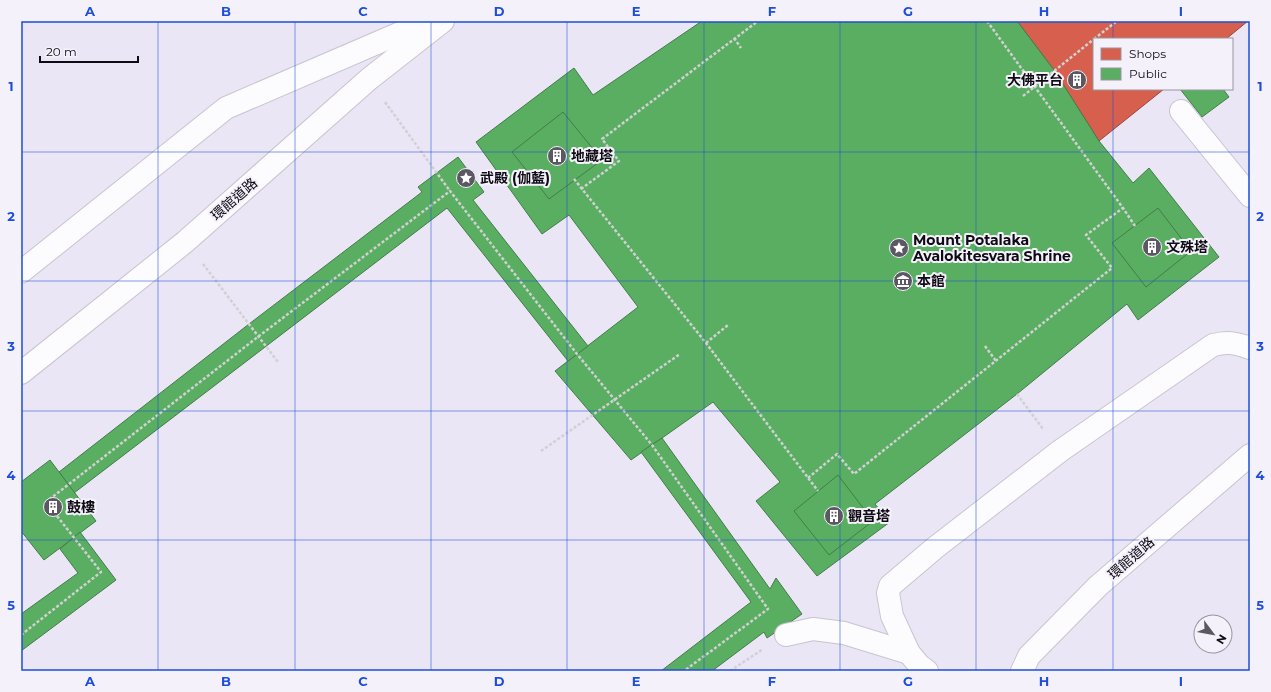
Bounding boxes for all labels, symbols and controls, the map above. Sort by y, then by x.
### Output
text: A [84,3,96,19]
text: B [221,3,231,19]
text: C [358,3,368,19]
text: D [494,3,505,19]
text: E [632,3,641,19]
text: F [768,3,776,19]
text: G [903,3,913,19]
text: H [1039,3,1049,19]
text: I [1179,3,1183,19]
scale bar [40,38,138,64]
legend [1093,38,1233,90]
text: 20 m [46,44,77,59]
text: Shops [1129,46,1166,61]
text: Public [1129,66,1167,81]
building icon: 大佛平台 [1066,69,1088,91]
place label: 大佛平台 [1007,71,1063,89]
text: 1 [8,78,14,94]
text: 1 [1257,78,1263,94]
building icon: 地藏塔 [546,145,568,167]
place label: 地藏塔 [571,147,613,165]
place icon: 武殿 (伽藍) [455,167,477,189]
place label: 武殿 (伽藍) [480,169,550,187]
street label: 環館道路 [207,174,261,224]
text: 2 [7,208,15,224]
text: 2 [1256,208,1264,224]
place label: Mount Potalaka Avalokitesvara Shrine [912,231,1071,265]
building icon: 文殊塔 [1141,236,1163,258]
place icon: Mount Potalaka Avalokitesvara Shrine [888,237,910,259]
place label: 文殊塔 [1166,238,1208,256]
museum icon: 本館 [892,270,914,292]
place label: 本館 [917,272,945,290]
text: 3 [6,338,15,354]
text: 3 [1255,338,1264,354]
text: 4 [7,467,16,483]
text: 4 [1256,467,1265,483]
building icon: 鼓樓 [42,496,64,518]
place label: 鼓樓 [67,498,95,516]
building icon: 觀音塔 [823,505,845,527]
place label: 觀音塔 [848,507,890,525]
street label: 環館道路 [1104,533,1158,583]
text: 5 [7,597,15,613]
text: 5 [1256,597,1264,613]
north arrow [1193,614,1233,654]
text: N [1213,632,1230,647]
text: A [84,673,96,689]
text: B [221,673,231,689]
text: C [358,673,368,689]
text: D [494,673,505,689]
text: E [632,673,641,689]
text: F [768,673,776,689]
text: G [903,673,913,689]
text: H [1039,673,1049,689]
text: I [1179,673,1183,689]

